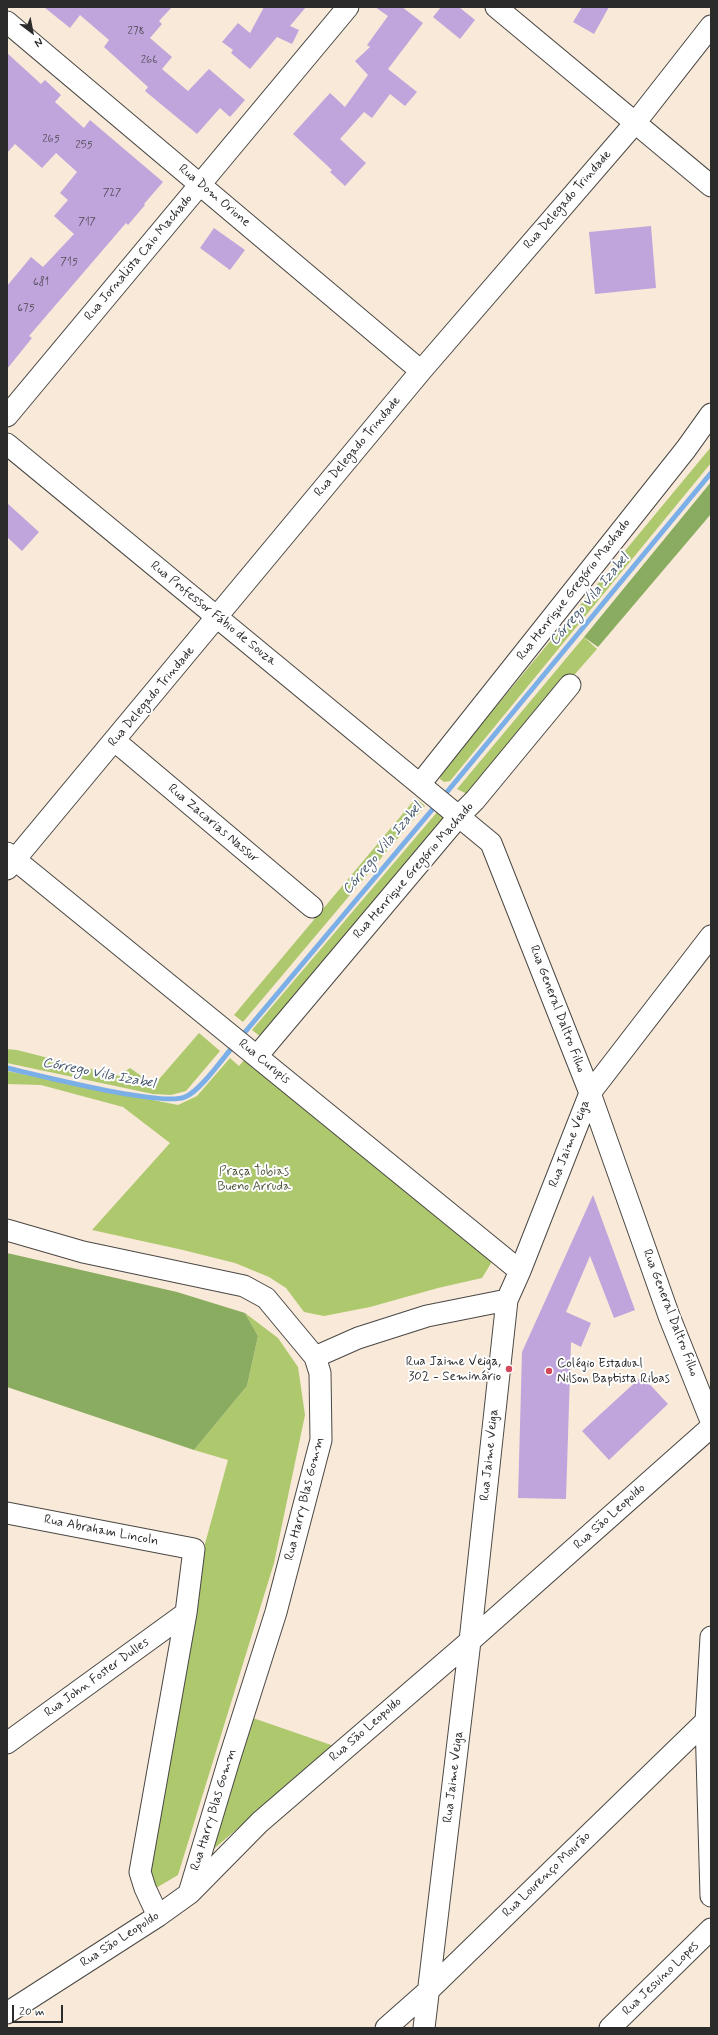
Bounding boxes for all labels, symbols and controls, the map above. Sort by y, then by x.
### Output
north arrow [12,12,52,52]
house number: 278 [128,25,144,39]
text: N [32,34,45,50]
house number: 266 [141,54,157,68]
house number: 265 [42,133,60,147]
house number: 255 [75,139,93,153]
street label: Rua Delegado Trindade [521,147,615,253]
street label: Rua Dom Orione [175,161,253,231]
house number: 727 [103,187,121,201]
street label: Rua Jornalista Caio Machado [82,192,196,324]
house number: 717 [78,216,96,230]
house number: 715 [60,256,78,270]
house number: 681 [33,276,49,290]
house number: 675 [17,302,35,316]
street label: Rua Delegado Trindade [311,394,405,500]
street label: Rua Henrique Gregório Machado [514,516,634,664]
water label: Córrego Vila Izabel [547,551,633,649]
street label: Rua Professor Fábio de Souza [147,558,279,670]
street label: Rua Delegado Trindade [105,644,199,750]
street label: Rua Zacarias Nassur [164,781,262,867]
water label: Córrego Vila Izabel [340,800,426,898]
street label: Rua Henrique Gregório Machado [351,800,477,942]
street label: Rua General Daltro Filho [526,943,588,1075]
street label: Rua Curupis [235,1036,293,1088]
water label: Córrego Vila Izabel [41,1055,157,1093]
street label: Rua Jaime Veiga [546,1098,594,1190]
park label: Praça Tobias Bueno Arruda [217,1164,291,1195]
street label: Rua General Daltro Filho [639,1247,701,1379]
place label: Rua Jaime Veiga, 302 - Seminário [406,1354,501,1385]
place label: Colégio Estadual Nilson Baptista Ribas [557,1356,670,1387]
marker: Rua Jaime Veiga, 302 - Seminário [504,1364,514,1374]
marker: Colégio Estadual Nilson Baptista Ribas [544,1366,554,1376]
street label: Rua Jaime Veiga [477,1408,503,1502]
street label: Rua Harry Blas Gomm [282,1436,328,1562]
street label: Rua São Leopoldo [571,1481,649,1553]
street label: Rua Abraham Lincoln [42,1512,160,1550]
street label: Rua John Foster Dulles [42,1635,152,1721]
street label: Rua São Leopoldo [327,1694,405,1766]
street label: Rua Jaime Veiga [441,1730,467,1824]
street label: Rua Harry Blas Gomm [188,1747,240,1873]
street label: Rua Lourenço Mourão [500,1829,594,1921]
street label: Rua São Leopoldo [78,1909,162,1971]
street label: Rua Jesuino Lopes [620,1939,702,2019]
scale bar [14,1997,65,2023]
text: 20 m [19,2004,45,2020]

